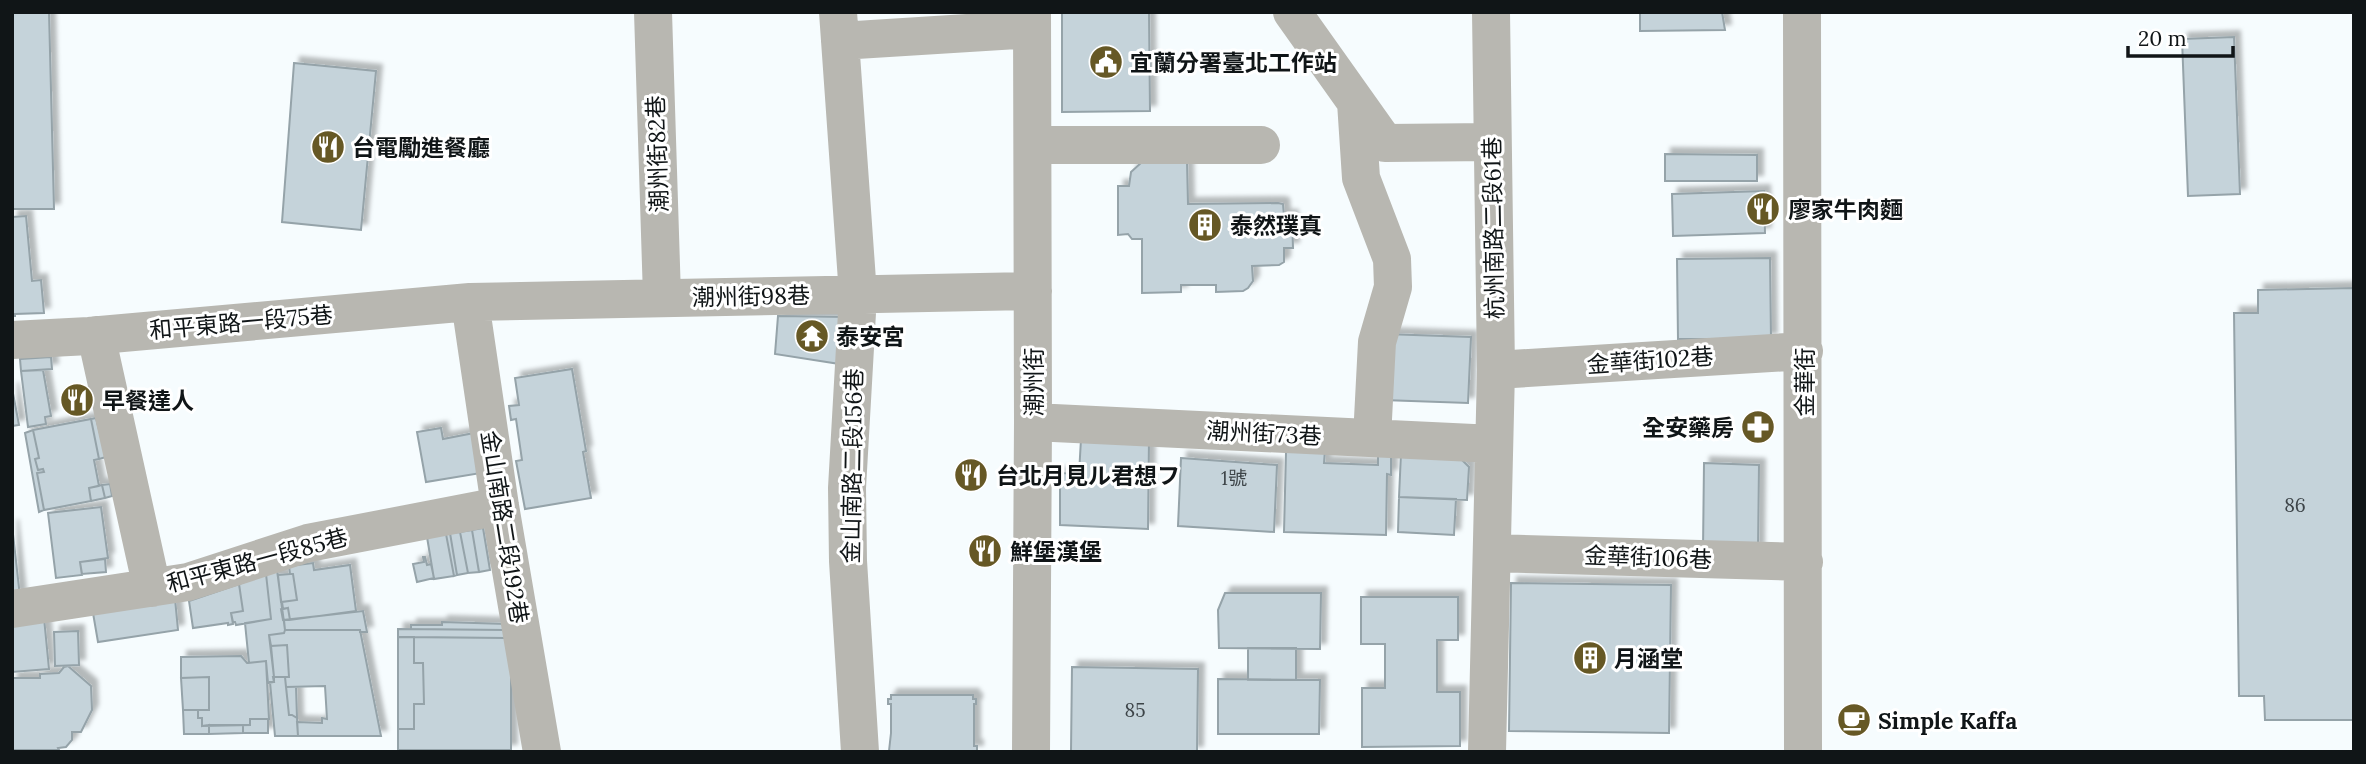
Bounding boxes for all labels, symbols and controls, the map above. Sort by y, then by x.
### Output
scale bar [2128,14,2233,58]
text: 20 m [2138,25,2187,52]
public building icon: 宜蘭分署臺北工作站 [1087,43,1125,81]
place label: 宜蘭分署臺北工作站 [1130,48,1337,77]
street label: 潮州街82巷 [640,95,674,213]
restaurant icon: 台電勵進餐廳 [309,128,347,166]
place label: 台電勵進餐廳 [352,133,490,162]
street label: 杭州南路二段61巷 [1477,136,1509,320]
restaurant icon: 廖家牛肉麵 [1744,190,1782,228]
place label: 廖家牛肉麵 [1788,195,1903,224]
building icon: 泰然璞真 [1186,206,1224,244]
place label: 泰然璞真 [1230,211,1322,240]
street label: 潮州街98巷 [692,280,810,312]
street label: 和平東路一段75巷 [148,300,334,344]
temple icon: 泰安宮 [793,317,831,355]
place label: 泰安宮 [836,322,905,351]
street label: 金華街102巷 [1586,341,1714,379]
street label: 潮州街 [1019,348,1048,417]
street label: 金華街 [1790,348,1819,417]
street label: 金山南路二段156巷 [836,368,868,564]
restaurant icon: 早餐達人 [58,381,96,419]
place label: 早餐達人 [102,386,194,415]
pharmacy icon: 全安藥房 [1739,408,1777,446]
place label: 全安藥房 [1642,413,1734,442]
street label: 潮州街73巷 [1206,415,1322,451]
street label: 金山南路二段192巷 [475,428,535,626]
restaurant icon: 台北月見ル君想フ [952,456,990,494]
place label: 台北月見ル君想フ [996,461,1180,490]
house number: 1號 [1221,466,1247,490]
house number: 86 [2284,493,2306,517]
street label: 和平東路一段85巷 [163,522,351,598]
restaurant icon: 鮮堡漢堡 [966,532,1004,570]
place label: 鮮堡漢堡 [1010,537,1102,566]
street label: 金華街106巷 [1584,540,1712,574]
building icon: 月涵堂 [1571,639,1609,677]
place label: 月涵堂 [1614,644,1683,673]
house number: 85 [1124,698,1146,722]
cafe icon: Simple Kaffa [1835,701,1873,739]
place label: Simple Kaffa [1878,706,2017,735]

